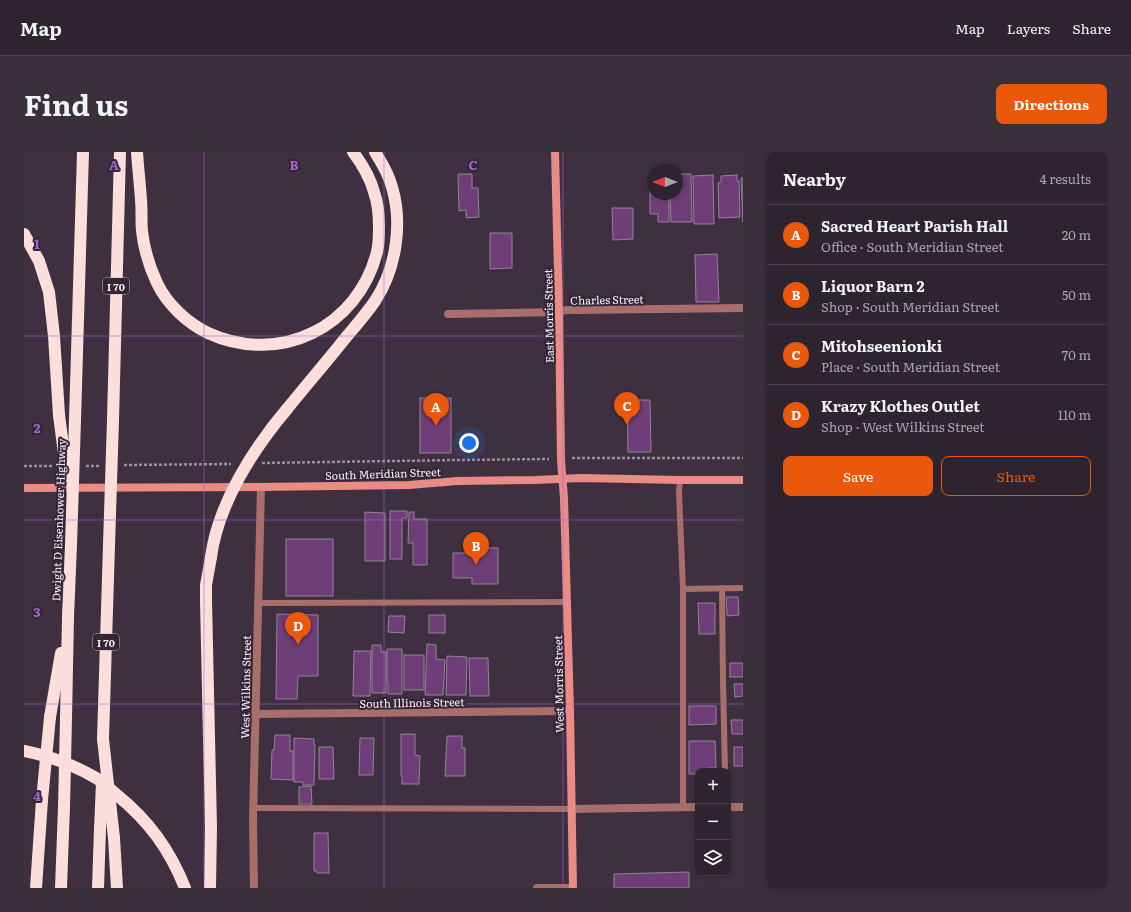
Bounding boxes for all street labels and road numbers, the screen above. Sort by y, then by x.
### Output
street label: East Morris Street [539,268,557,363]
road number: I 70 [103,278,129,294]
street label: Charles Street [570,290,644,308]
street label: Dwight D Eisenhower Highway [47,438,69,602]
street label: South Meridian Street [325,463,442,483]
road number: I 70 [93,634,119,650]
street label: West Morris Street [549,634,567,733]
street label: West Wilkins Street [236,635,254,739]
street label: South Illinois Street [359,693,465,711]

